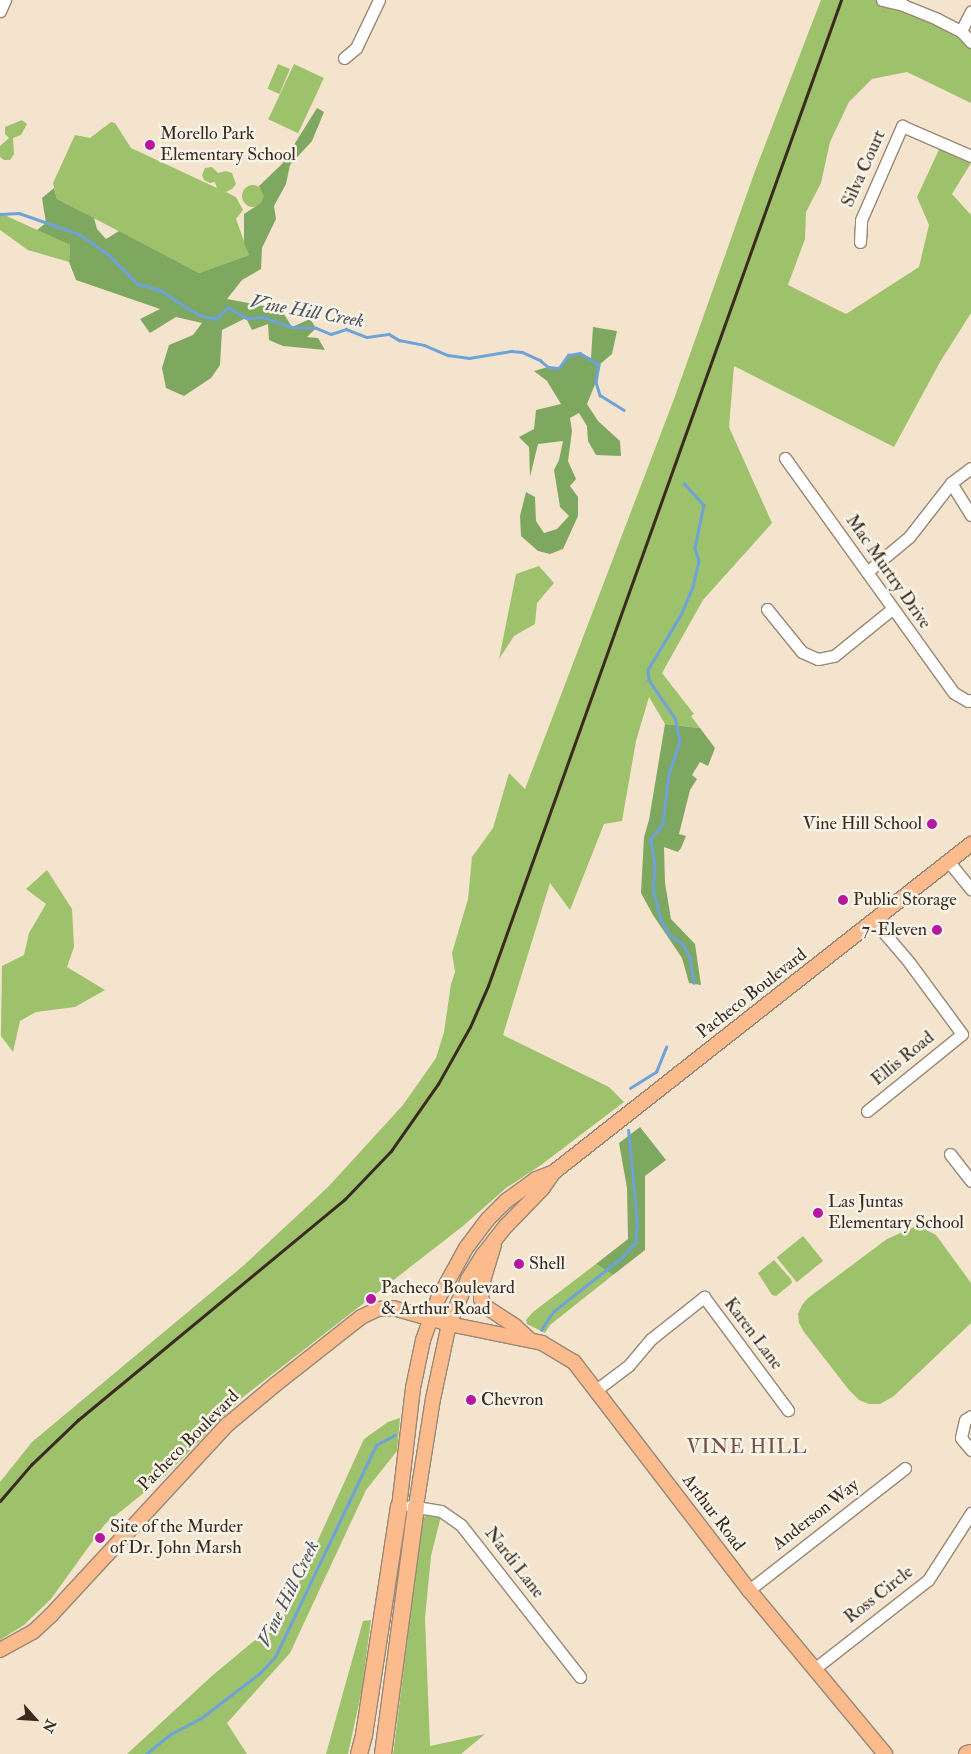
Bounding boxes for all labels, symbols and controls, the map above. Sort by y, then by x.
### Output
place label: Morello Park Elementary School [160,124,296,166]
street label: Silva Court [837,127,891,211]
marker: Morello Park Elementary School [144,139,156,151]
water label: Vine Hill Creek [248,291,366,333]
street label: Mac Murtry Drive [841,511,935,633]
place label: Vine Hill School [803,813,922,835]
marker: Vine Hill School [926,818,938,830]
place label: Public Storage [853,889,957,911]
marker: Public Storage [837,894,849,906]
place label: 7-Eleven [862,919,927,941]
marker: 7-Eleven [931,924,943,936]
street label: Pacheco Boulevard [693,944,811,1044]
street label: Ellis Road [867,1027,939,1091]
place label: Las Juntas Elementary School [828,1192,964,1234]
marker: Las Juntas Elementary School [812,1207,824,1219]
place label: Shell [529,1253,565,1275]
marker: Shell [513,1258,525,1270]
place label: Pacheco Boulevard & Arthur Road [381,1278,515,1320]
marker: Pacheco Boulevard & Arthur Road [365,1293,377,1305]
street label: Karen Lane [719,1294,787,1374]
street label: Pacheco Boulevard [134,1386,244,1496]
place label: Chevron [481,1389,543,1411]
marker: Chevron [465,1394,477,1406]
district label: VINE HILL [685,1434,809,1458]
street label: Arthur Road [677,1470,749,1556]
street label: Anderson Way [769,1475,863,1555]
place label: Site of the Murder of Dr. John Marsh [110,1517,243,1560]
street label: Nardi Lane [480,1523,548,1603]
marker: Site of the Murder of Dr. John Marsh [94,1532,106,1544]
water label: Vine Hill Creek [253,1537,325,1651]
street label: Ross Circle [840,1561,918,1629]
north arrow [10,1694,60,1744]
text: N [39,1716,59,1735]

